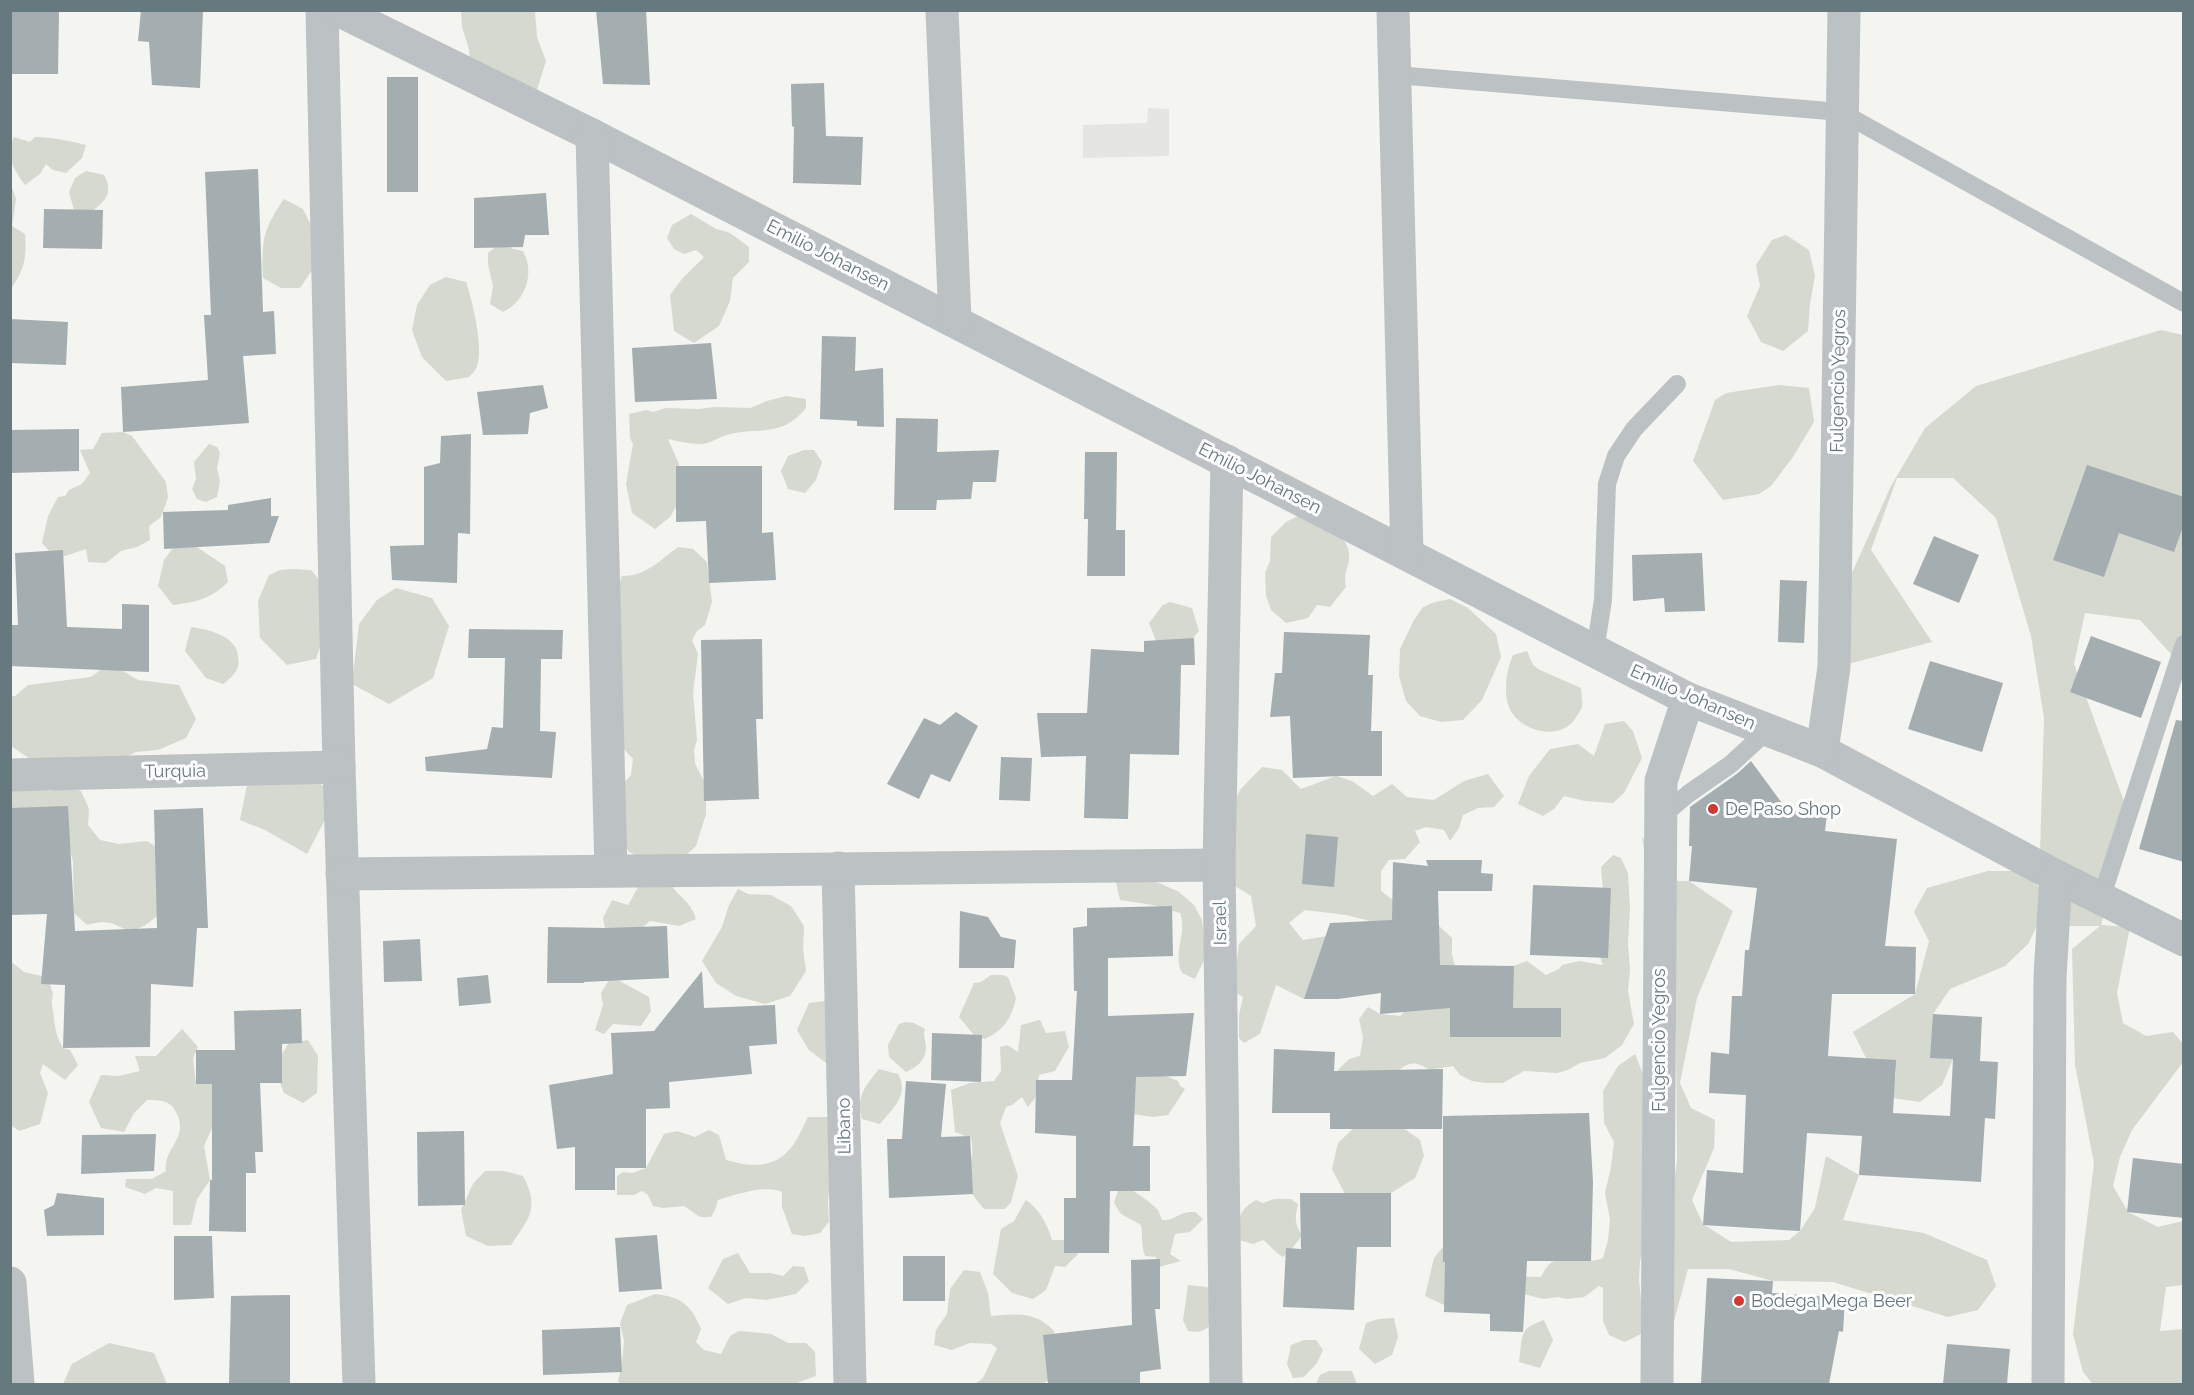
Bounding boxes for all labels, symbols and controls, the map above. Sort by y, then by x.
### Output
street label: Emilio Johansen [763,215,893,294]
street label: Fulgencio Yegros [1826,309,1849,453]
street label: Emilio Johansen [1195,438,1325,517]
street label: Emilio Johansen [1627,660,1759,734]
street label: Turquia [144,759,206,782]
place label: De Paso Shop [1725,798,1841,819]
marker: De Paso Shop [1706,802,1720,816]
street label: Israel [1209,900,1230,946]
street label: Fulgencio Yegros [1648,968,1669,1112]
street label: Libano [833,1097,854,1154]
place label: Bodega Mega Beer [1751,1290,1913,1311]
marker: Bodega Mega Beer [1732,1294,1746,1308]

